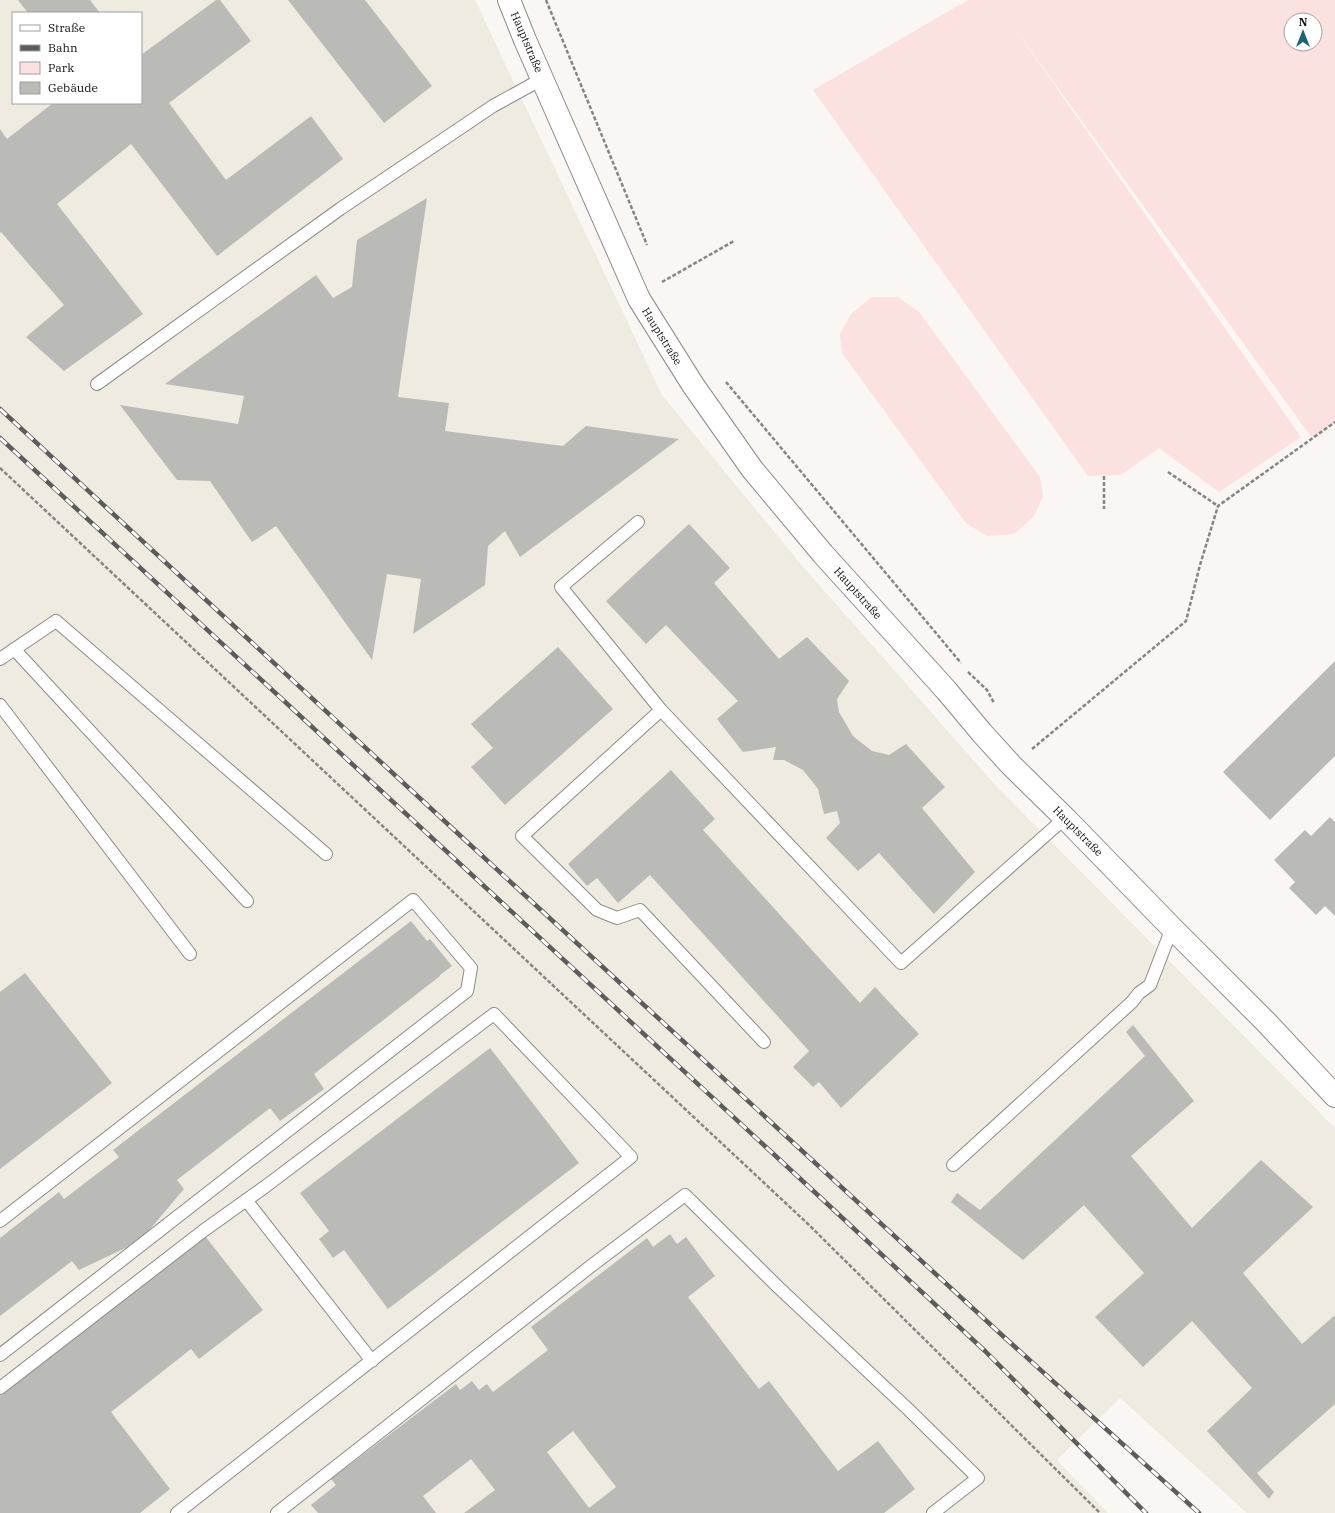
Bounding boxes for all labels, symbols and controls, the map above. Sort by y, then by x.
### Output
street label: Hauptstraße [508,9,546,75]
legend [12,12,142,104]
north arrow [1283,12,1323,52]
text: N [1299,15,1308,29]
text: Straße [48,20,85,35]
text: Bahn [48,40,78,55]
text: Park [48,60,74,75]
text: Gebäude [48,80,98,95]
street label: Hauptstraße [639,305,685,367]
street label: Hauptstraße [831,564,885,622]
street label: Hauptstraße [1050,803,1106,859]

